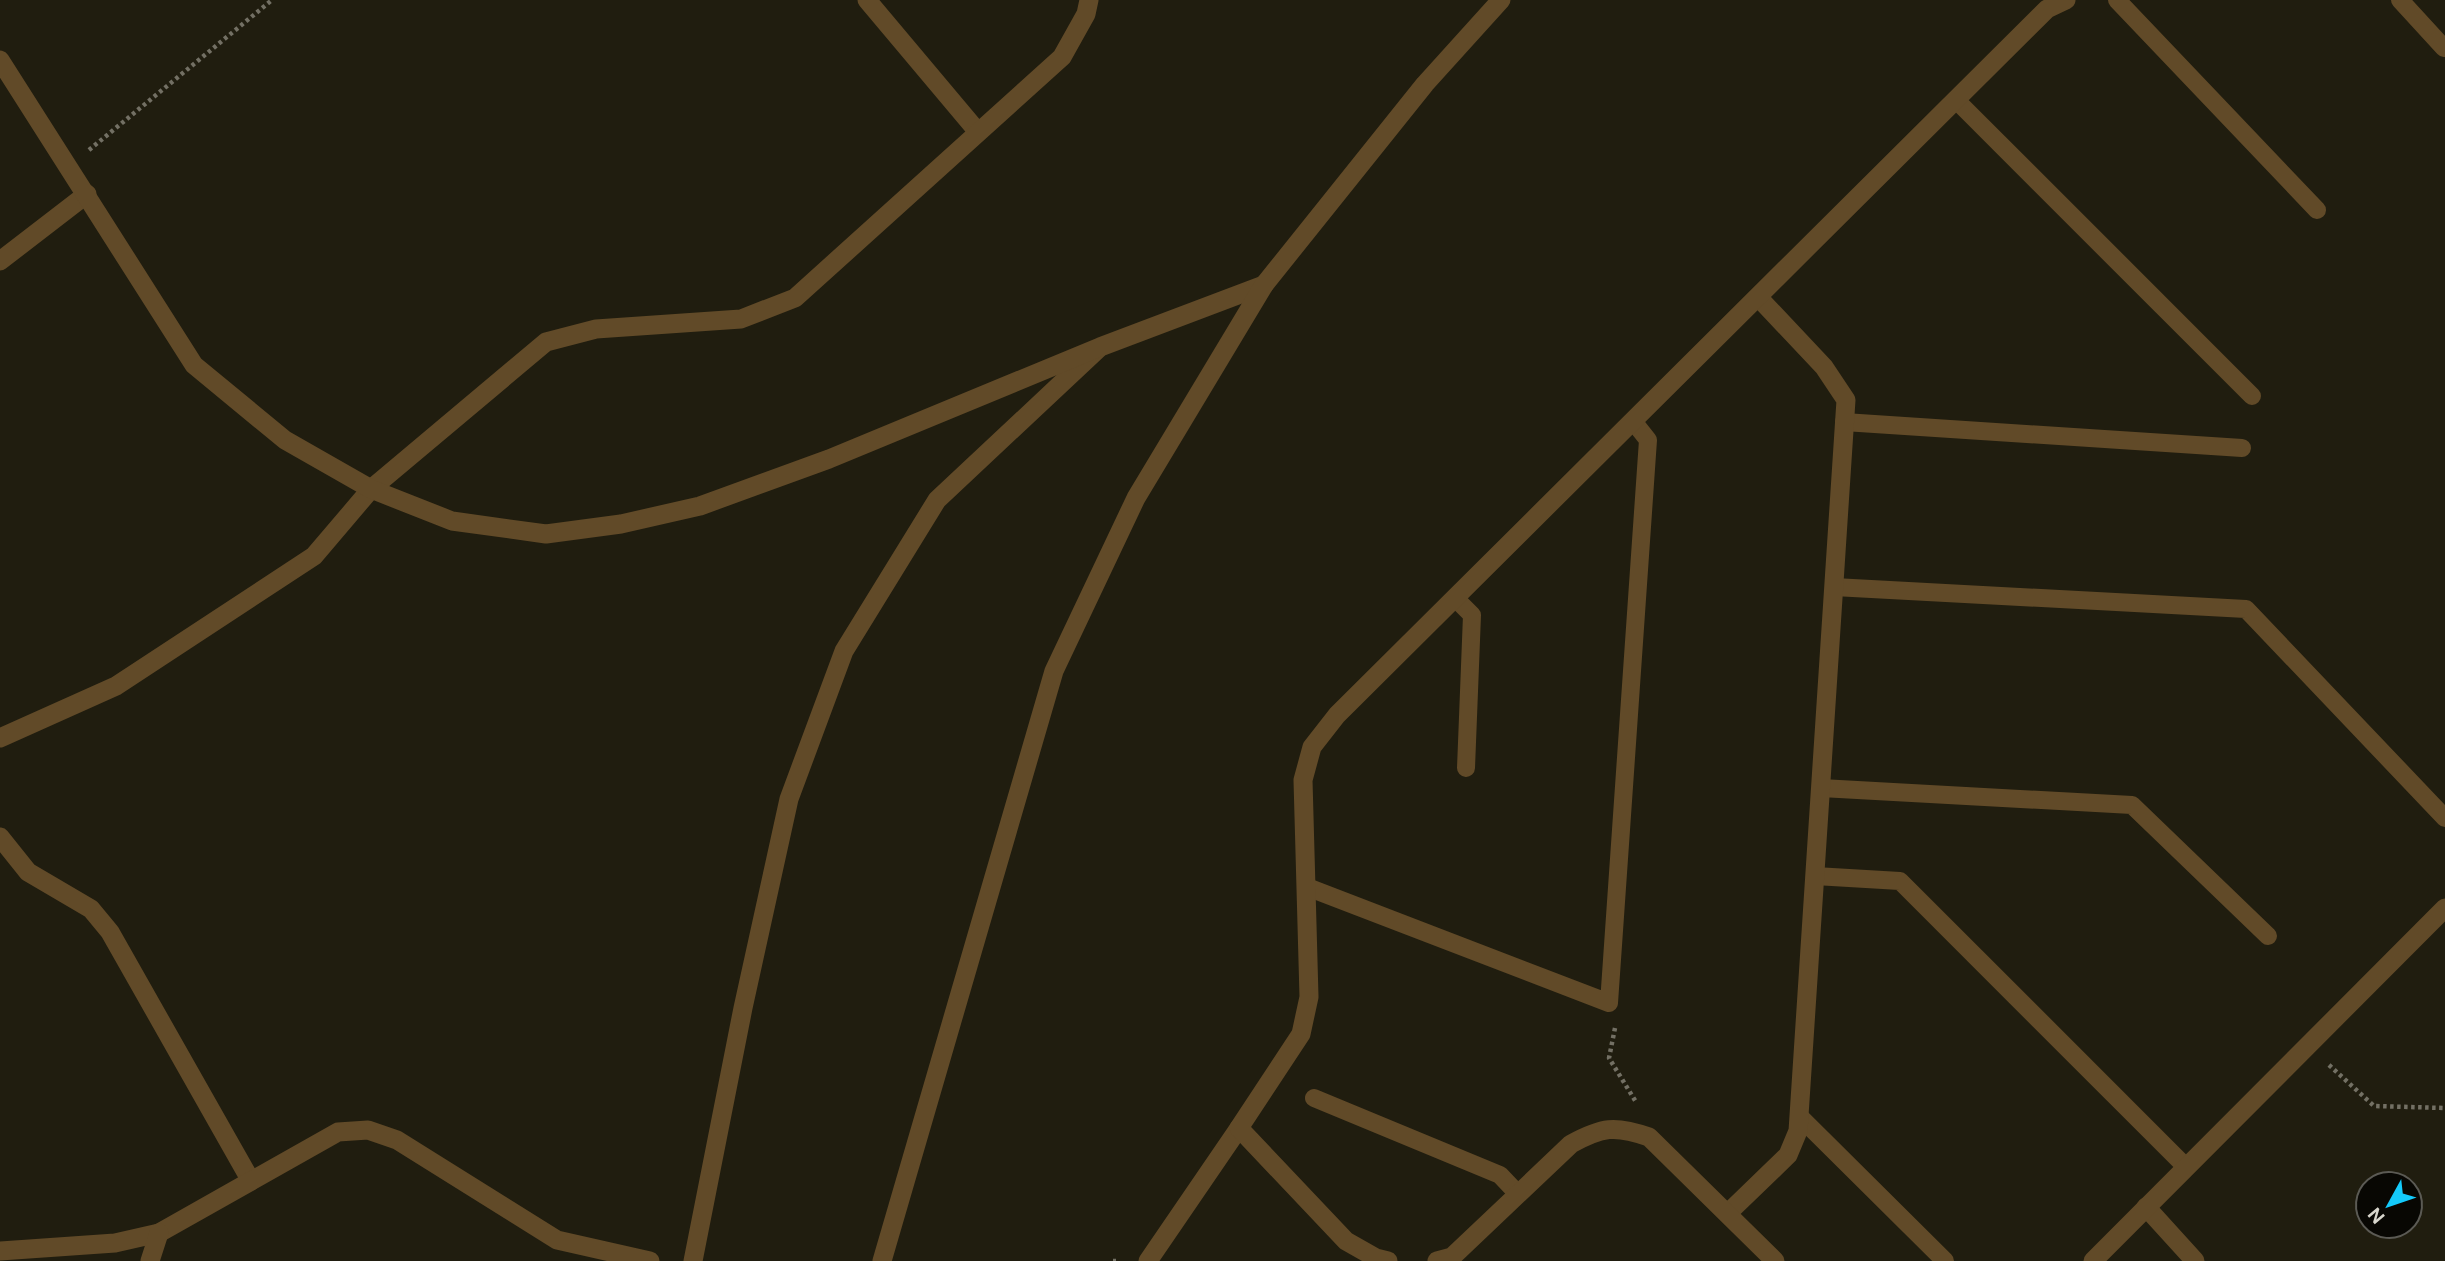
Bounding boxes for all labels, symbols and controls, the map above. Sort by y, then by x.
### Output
north arrow [2354,1170,2424,1240]
text: N [2362,1202,2390,1229]

